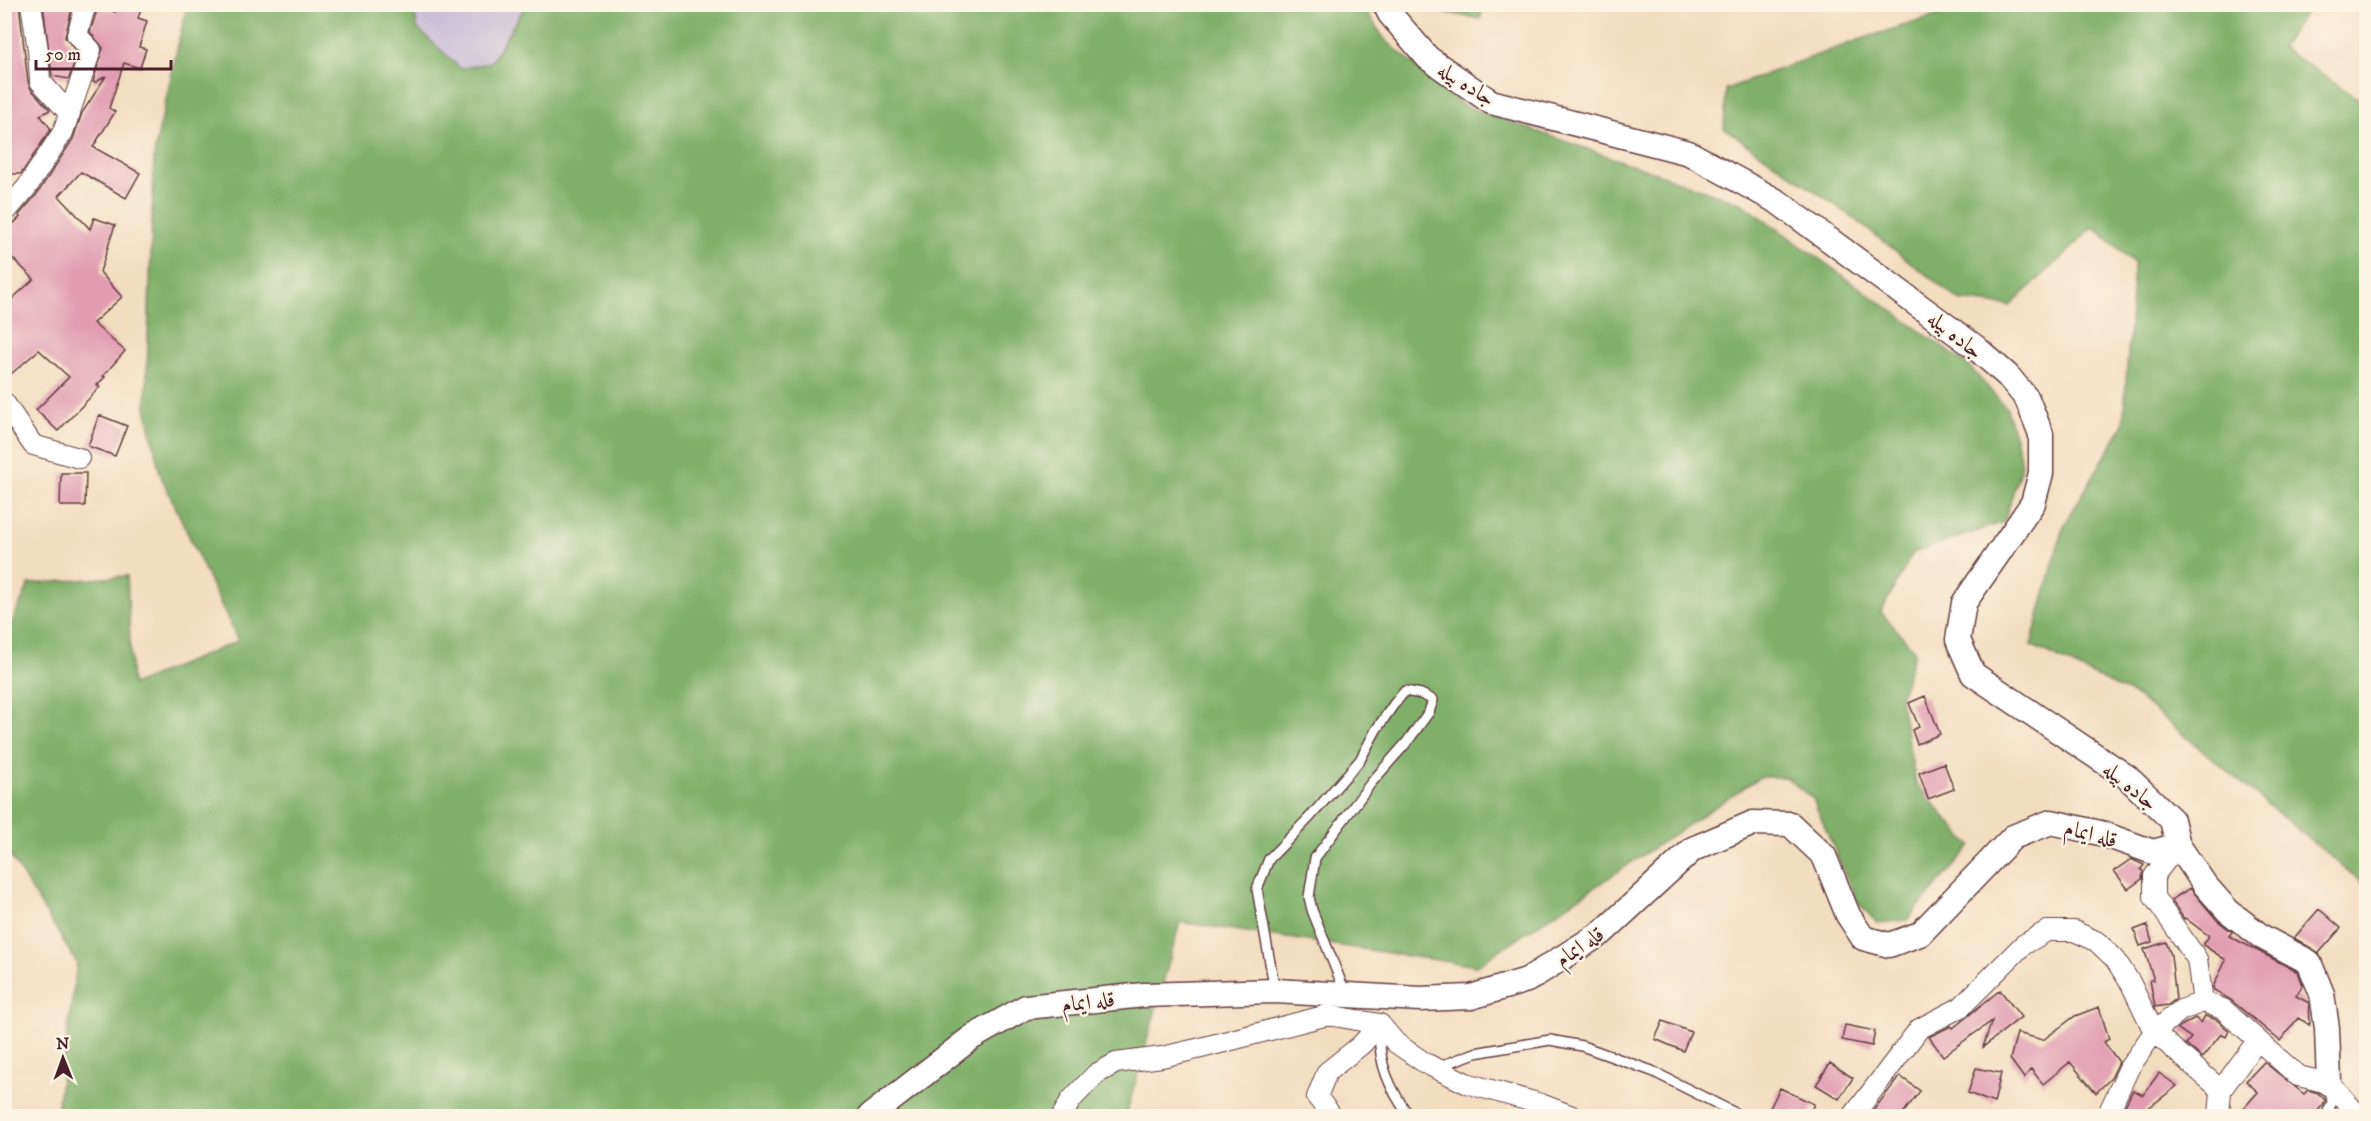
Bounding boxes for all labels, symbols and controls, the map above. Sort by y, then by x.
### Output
scale bar [36,33,171,71]
text: 50 m [45,44,81,66]
street label: جاده بیله [1432,56,1500,112]
street label: جاده بیله [1922,305,1988,365]
street label: جاده بیله [2097,756,2163,817]
street label: قله ایمام [2060,814,2120,859]
street label: قله ایمام [1550,921,1612,978]
street label: قله ایمام [1060,986,1117,1024]
north arrow [33,1028,93,1088]
text: N [56,1034,69,1054]

